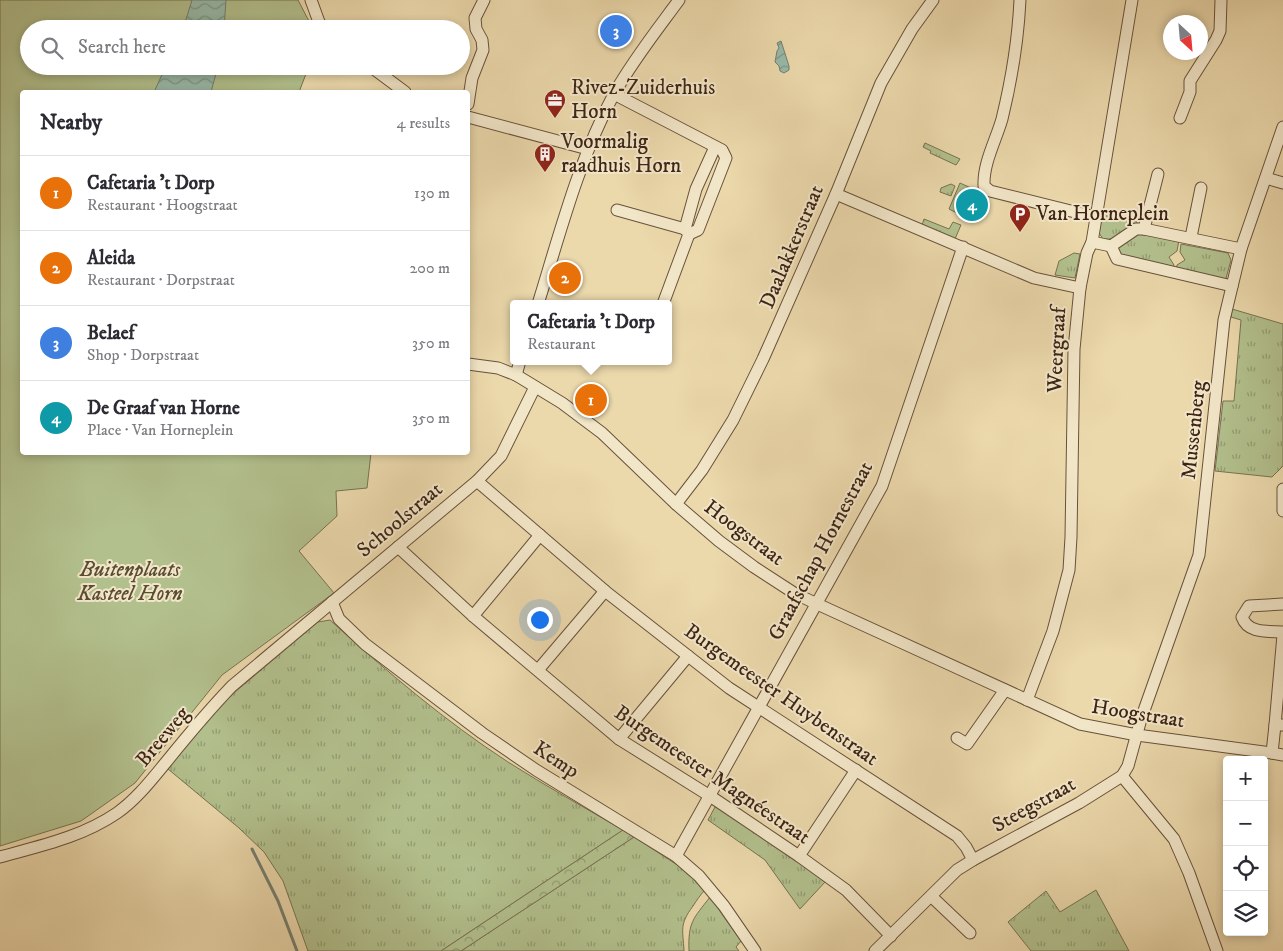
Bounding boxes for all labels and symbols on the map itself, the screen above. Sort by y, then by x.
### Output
pin: 3 [600,12,632,50]
north arrow [1163,15,1208,60]
place label: Rivez-Zuiderhuis Horn [571,75,715,125]
office icon: Rivez-Zuiderhuis Horn [543,88,567,119]
place label: Voormalig raadhuis Horn [560,129,681,179]
building icon: Voormalig raadhuis Horn [533,142,557,173]
street label: Daalakkerstraat [754,181,830,313]
pin: 4 [956,186,988,224]
place label: Van Horneplein [1035,201,1169,227]
parking icon: Van Horneplein [1008,202,1032,233]
pin: 2 [549,259,581,297]
street label: Weergraaf [1042,303,1072,395]
street label: Mussenberg [1176,379,1212,481]
pin: 1 [575,381,607,419]
street label: Graafschap Hornestraat [763,457,879,645]
street label: Schoolstraat [352,477,448,563]
street label: Hoogstraat [699,494,790,572]
park label: Buitenplaats Kasteel Horn [77,557,183,607]
your location [527,607,553,633]
street label: Burgemeester Huybenstraat [679,618,883,772]
street label: Hoogstraat [1089,694,1187,734]
street label: Burgemeester Magnéestraat [609,700,815,850]
street label: Breeweg [130,701,196,772]
street label: Kemp [528,736,584,784]
street label: Steegstraat [988,771,1081,839]

